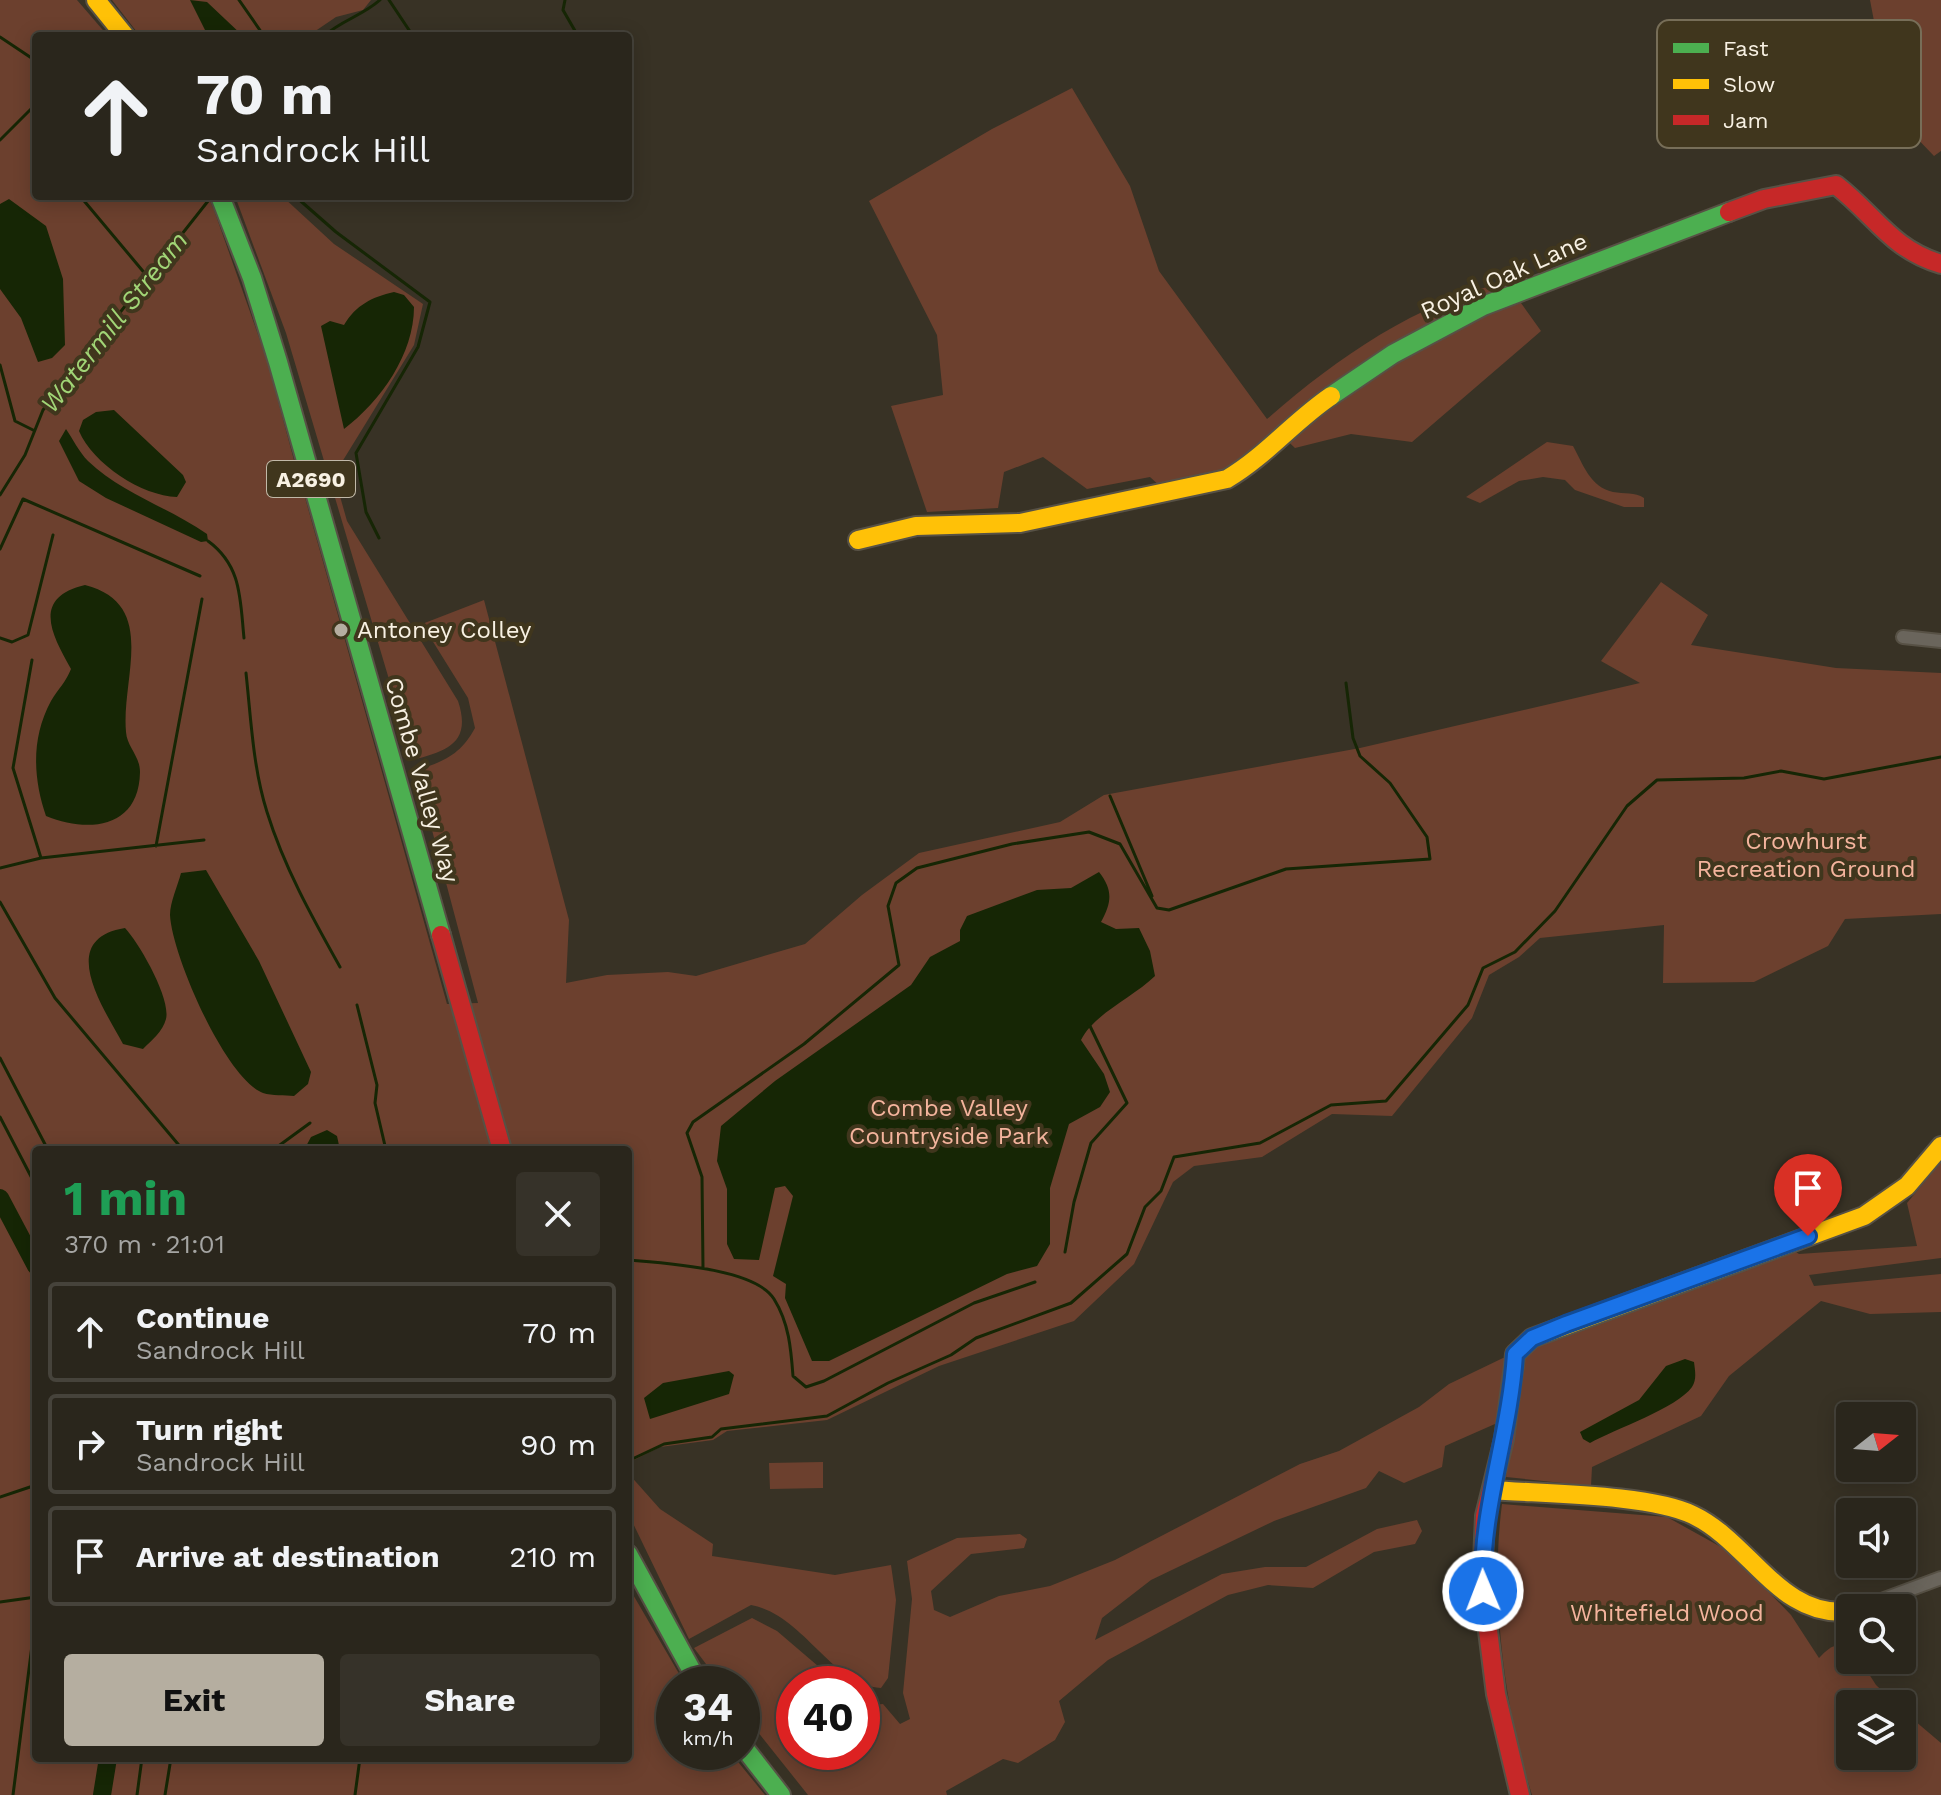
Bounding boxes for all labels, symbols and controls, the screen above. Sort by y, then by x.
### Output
legend [1657,20,1921,148]
text: Fast [1723,36,1769,61]
text: 70 m [196,62,333,128]
icon: ahead [64,64,168,168]
text: Slow [1723,72,1775,97]
text: Jam [1723,108,1768,133]
text: Sandrock Hill [196,129,430,171]
water label: Watermill Stream [34,226,194,418]
street label: Royal Oak Lane [1416,227,1592,325]
road number: A2690 [267,461,355,497]
place label: Antoney Colley [357,616,532,644]
marker: Antoney Colley [332,621,350,639]
street label: Combe Valley Way [379,674,465,887]
park label: Crowhurst Recreation Ground [1697,827,1915,883]
park label: Combe Valley Countryside Park [849,1094,1049,1150]
pin [1774,1154,1842,1236]
icon: arrive [1786,1166,1830,1210]
text: 1 min [64,1170,187,1227]
button: close [516,1172,600,1256]
text: 370 m · 21:01 [64,1229,225,1259]
text: Continue [136,1300,269,1335]
icon: ahead [68,1310,112,1354]
text: 70 m [522,1315,596,1350]
text: Sandrock Hill [136,1335,305,1365]
north arrow [1836,1402,1916,1482]
map controls [1836,1402,1916,1770]
text: Turn right [136,1412,282,1447]
icon: right [68,1422,112,1466]
text: 90 m [520,1427,596,1462]
text: Sandrock Hill [136,1447,305,1477]
button: sound [1836,1498,1916,1578]
icon: arrive [68,1534,112,1578]
text: Arrive at destination [136,1539,440,1574]
text: 210 m [509,1539,596,1574]
position arrow [1441,1549,1525,1633]
button: search [1836,1594,1916,1674]
park label: Whitefield Wood [1570,1599,1764,1627]
button: Exit [64,1654,324,1746]
button: Share [340,1654,600,1746]
speed limit sign: 40 [776,1666,880,1770]
text: 34 [683,1684,733,1731]
button: layers [1836,1690,1916,1770]
text: km/h [682,1726,734,1750]

